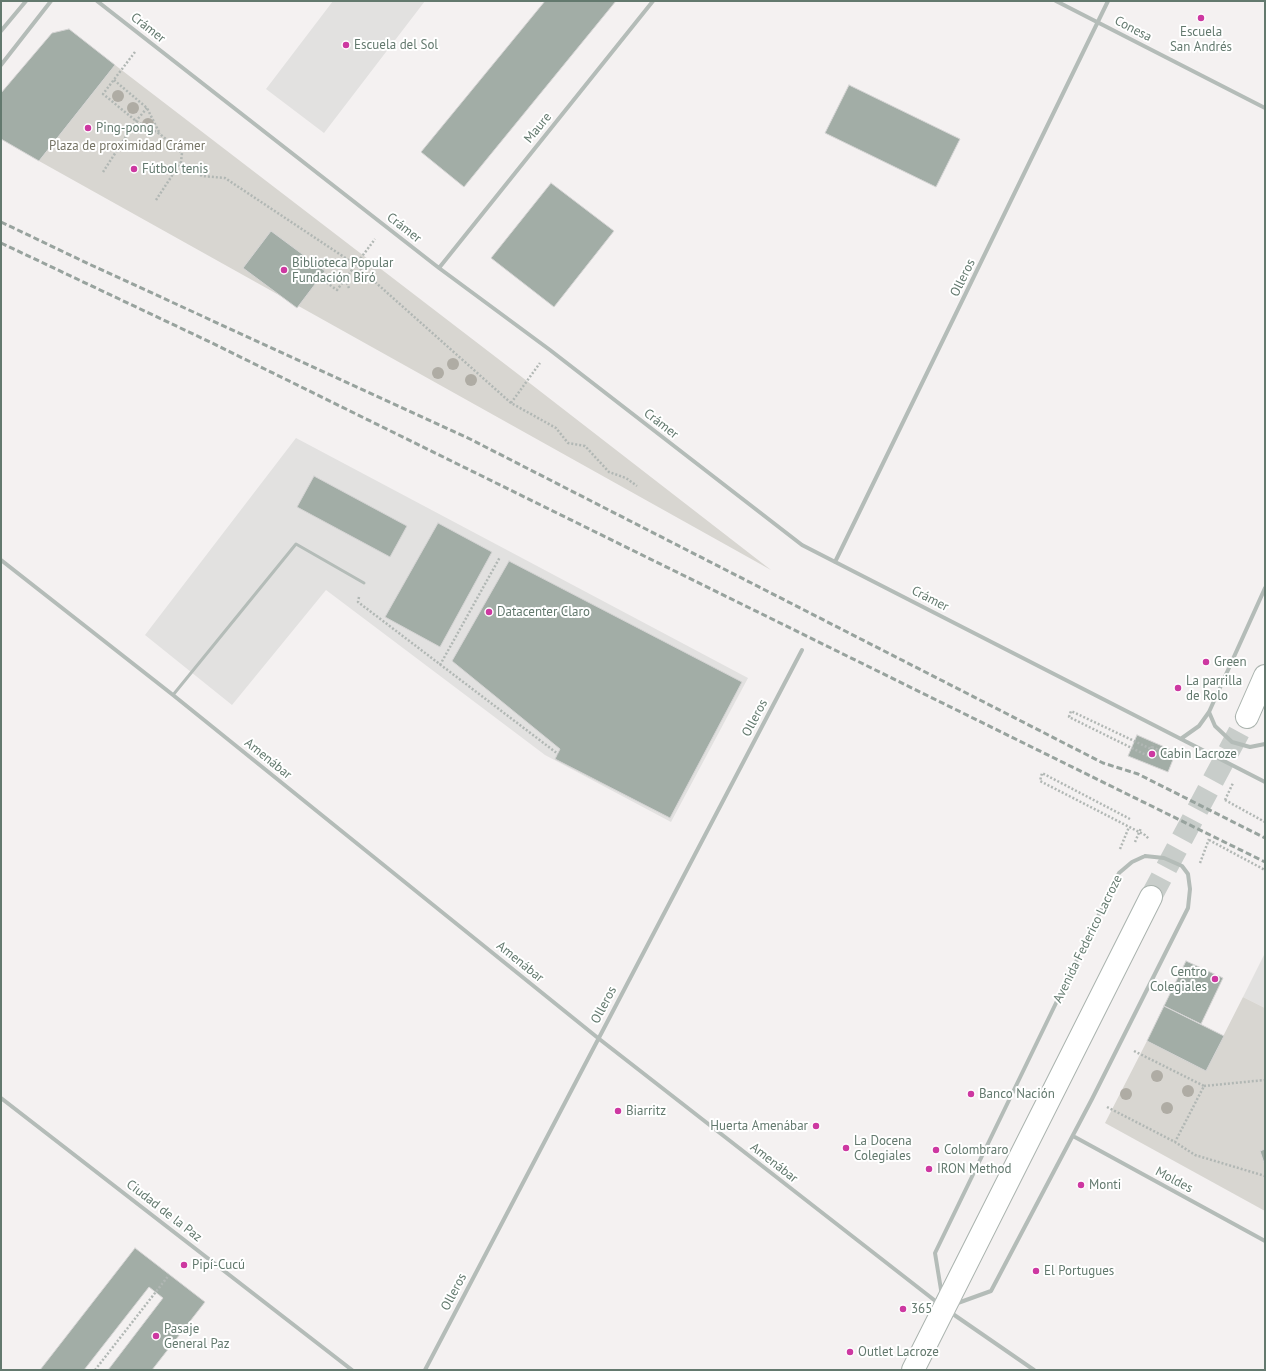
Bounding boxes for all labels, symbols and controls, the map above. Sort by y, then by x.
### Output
street label: Crámer [128,10,168,46]
street label: Conesa [1112,13,1154,45]
marker: Escuela San Andrés [1196,13,1206,23]
place label: Escuela San Andrés [1170,24,1232,55]
place label: Escuela del Sol [354,37,438,53]
marker: Escuela del Sol [341,40,351,50]
street label: Maure [521,110,555,146]
place label: Ping-pong [96,120,154,136]
marker: Ping-pong [83,123,93,133]
park label: Plaza de proximidad Crámer [49,138,205,154]
place label: Fútbol tenis [142,161,208,177]
marker: Fútbol tenis [129,164,139,174]
street label: Crámer [384,210,424,246]
place label: Biblioteca Popular Fundación Biró [292,255,393,286]
street label: Olleros [947,257,979,299]
marker: Biblioteca Popular Fundación Biró [279,265,289,275]
street label: Crámer [641,406,681,442]
street label: Crámer [909,583,951,615]
place label: Datacenter Claro [497,604,590,620]
marker: Datacenter Claro [484,607,494,617]
place label: Green [1214,654,1247,670]
marker: Green [1201,657,1211,667]
place label: La parrilla de Rolo [1186,673,1242,704]
marker: La parrilla de Rolo [1173,683,1183,693]
street label: Olleros [739,697,771,739]
street label: Amenábar [241,735,295,783]
place label: Cabin Lacroze [1160,746,1237,762]
marker: Cabin Lacroze [1147,749,1157,759]
street label: Avenida Federico Lacroze [1050,872,1126,1006]
street label: Amenábar [493,938,547,986]
place label: Centro Colegiales [1150,964,1207,995]
marker: Centro Colegiales [1210,974,1220,984]
street label: Olleros [588,984,620,1026]
place label: Banco Nación [979,1086,1055,1102]
marker: Banco Nación [966,1089,976,1099]
place label: Biarritz [626,1103,666,1119]
marker: Biarritz [613,1106,623,1116]
place label: Huerta Amenábar [710,1118,808,1134]
marker: Huerta Amenábar [811,1121,821,1131]
place label: La Docena Colegiales [854,1133,912,1164]
street label: Amenábar [747,1140,801,1186]
place label: Colombraro [944,1142,1009,1158]
marker: La Docena Colegiales [841,1143,851,1153]
marker: Colombraro [931,1145,941,1155]
place label: IRON Method [937,1161,1011,1177]
marker: IRON Method [924,1164,934,1174]
street label: Moldes [1153,1164,1195,1196]
street label: Ciudad de la Paz [123,1177,205,1245]
place label: Monti [1089,1177,1121,1193]
marker: Monti [1076,1180,1086,1190]
place label: Pipí-Cucú [192,1257,245,1273]
marker: Pipí-Cucú [179,1260,189,1270]
place label: El Portugues [1044,1263,1114,1279]
marker: El Portugues [1031,1266,1041,1276]
street label: Olleros [438,1271,470,1313]
place label: 365 [911,1301,932,1317]
marker: 365 [898,1304,908,1314]
place label: Pasaje General Paz [164,1321,229,1352]
marker: Pasaje General Paz [151,1331,161,1341]
place label: Outlet Lacroze [858,1344,939,1360]
marker: Outlet Lacroze [845,1347,855,1357]

